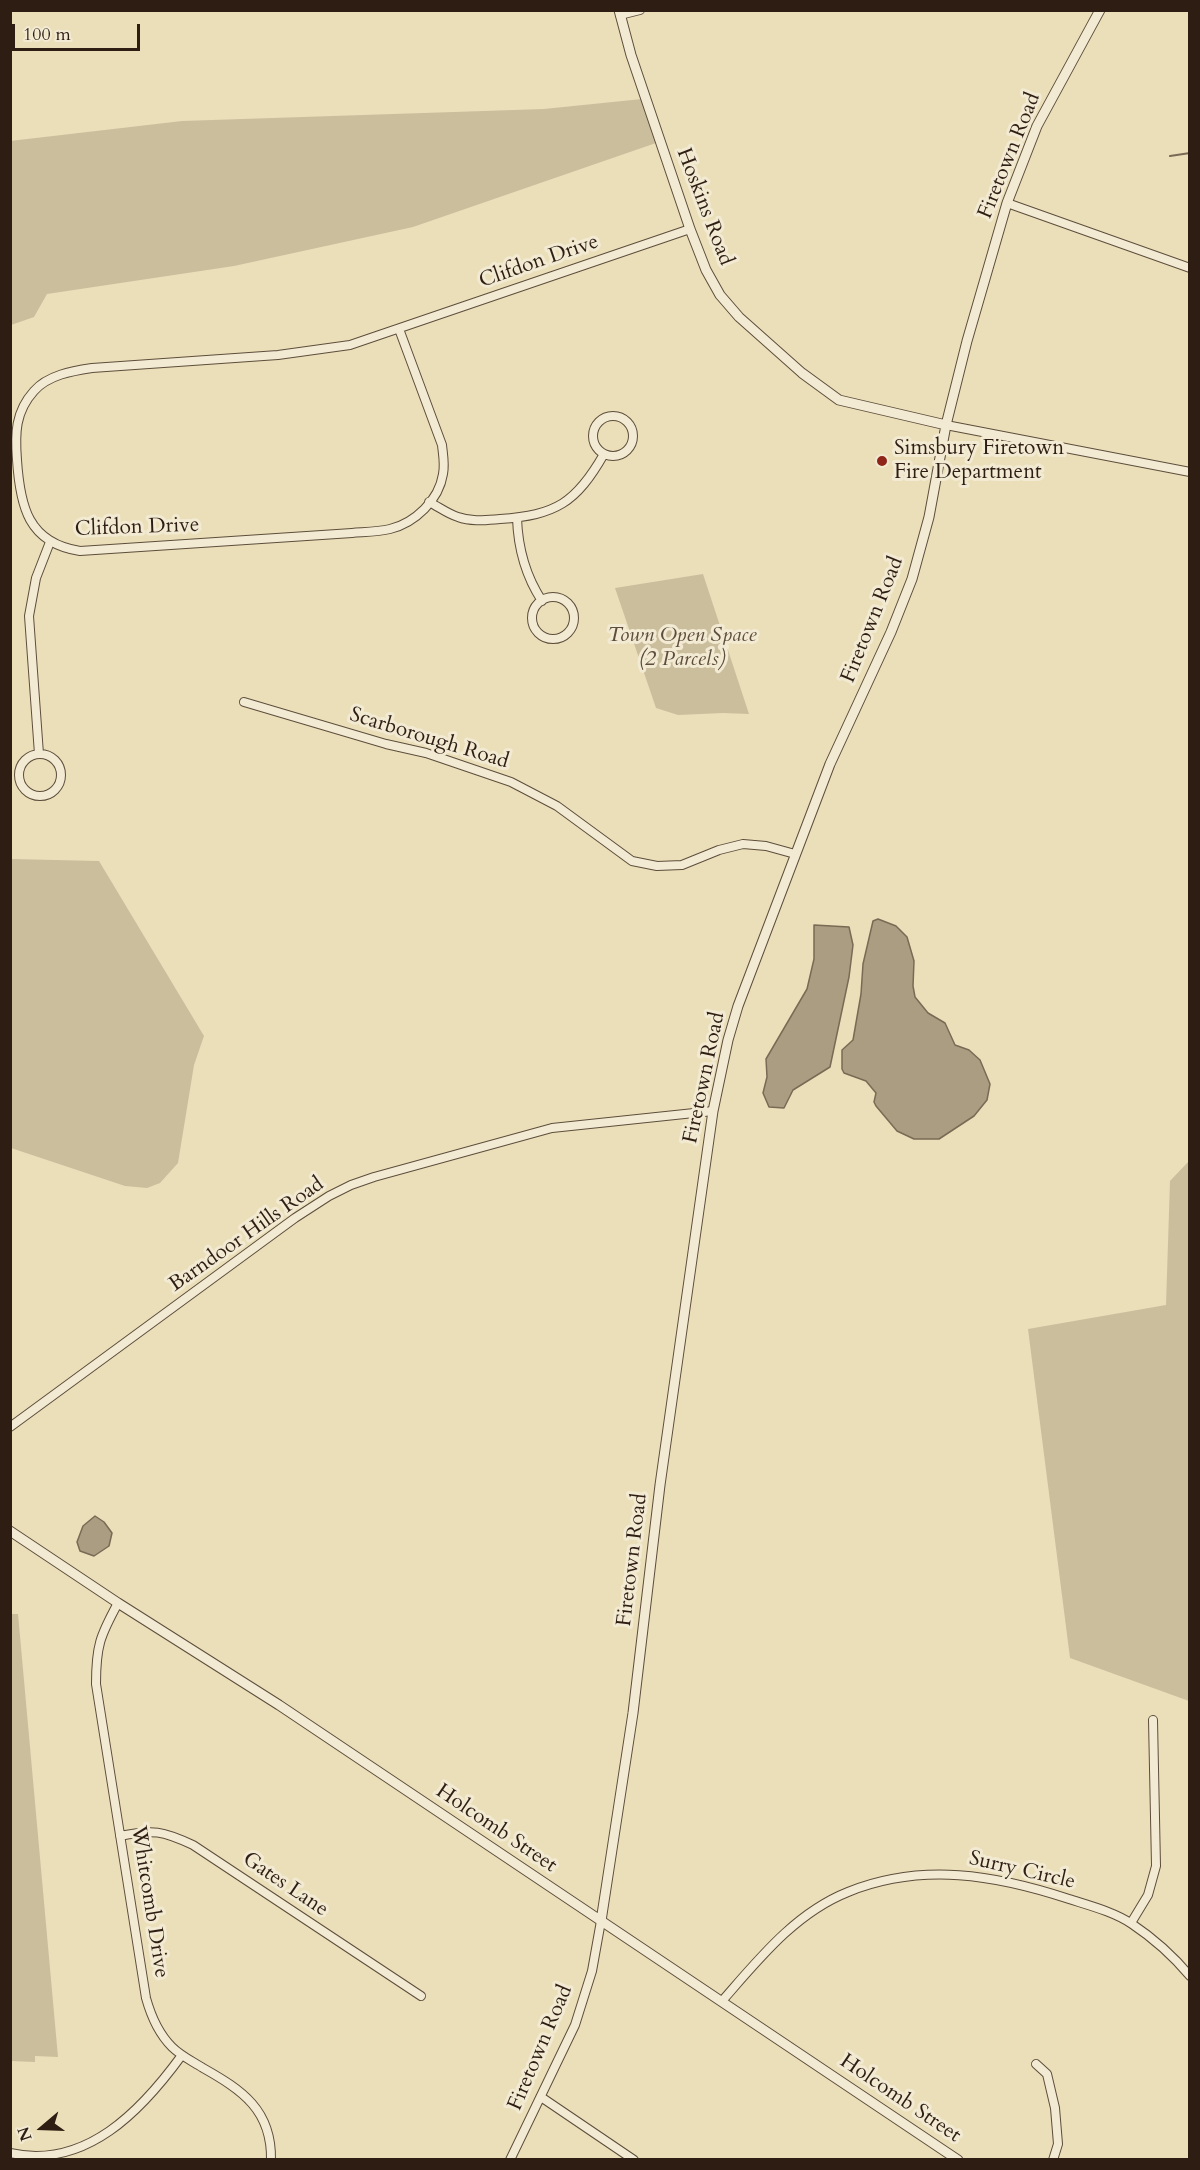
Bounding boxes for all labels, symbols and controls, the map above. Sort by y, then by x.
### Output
scale bar [15,12,142,50]
text: 100 m [23,22,71,47]
street label: Firetown Road [973,89,1047,223]
street label: Hoskins Road [670,145,738,269]
street label: Clifdon Drive [476,230,602,294]
place label: Simsbury Firetown Fire Department [894,436,1064,486]
marker: Simsbury Firetown Fire Department [875,454,889,468]
street label: Clifdon Drive [74,513,200,543]
street label: Firetown Road [836,553,910,687]
park label: Town Open Space (2 Parcels) [607,623,757,673]
street label: Scarborough Road [346,703,512,775]
street label: Firetown Road [679,1010,731,1146]
street label: Barndoor Hills Road [165,1172,329,1298]
street label: Firetown Road [612,1492,654,1628]
street label: Holcomb Street [431,1779,561,1879]
street label: Whitcomb Drive [125,1824,173,1980]
street label: Gates Lane [237,1847,333,1923]
street label: Surry Circle [966,1847,1078,1895]
street label: Firetown Road [503,1982,579,2114]
street label: Holcomb Street [835,2049,965,2149]
north arrow [12,2098,72,2158]
text: N [12,2124,38,2144]

